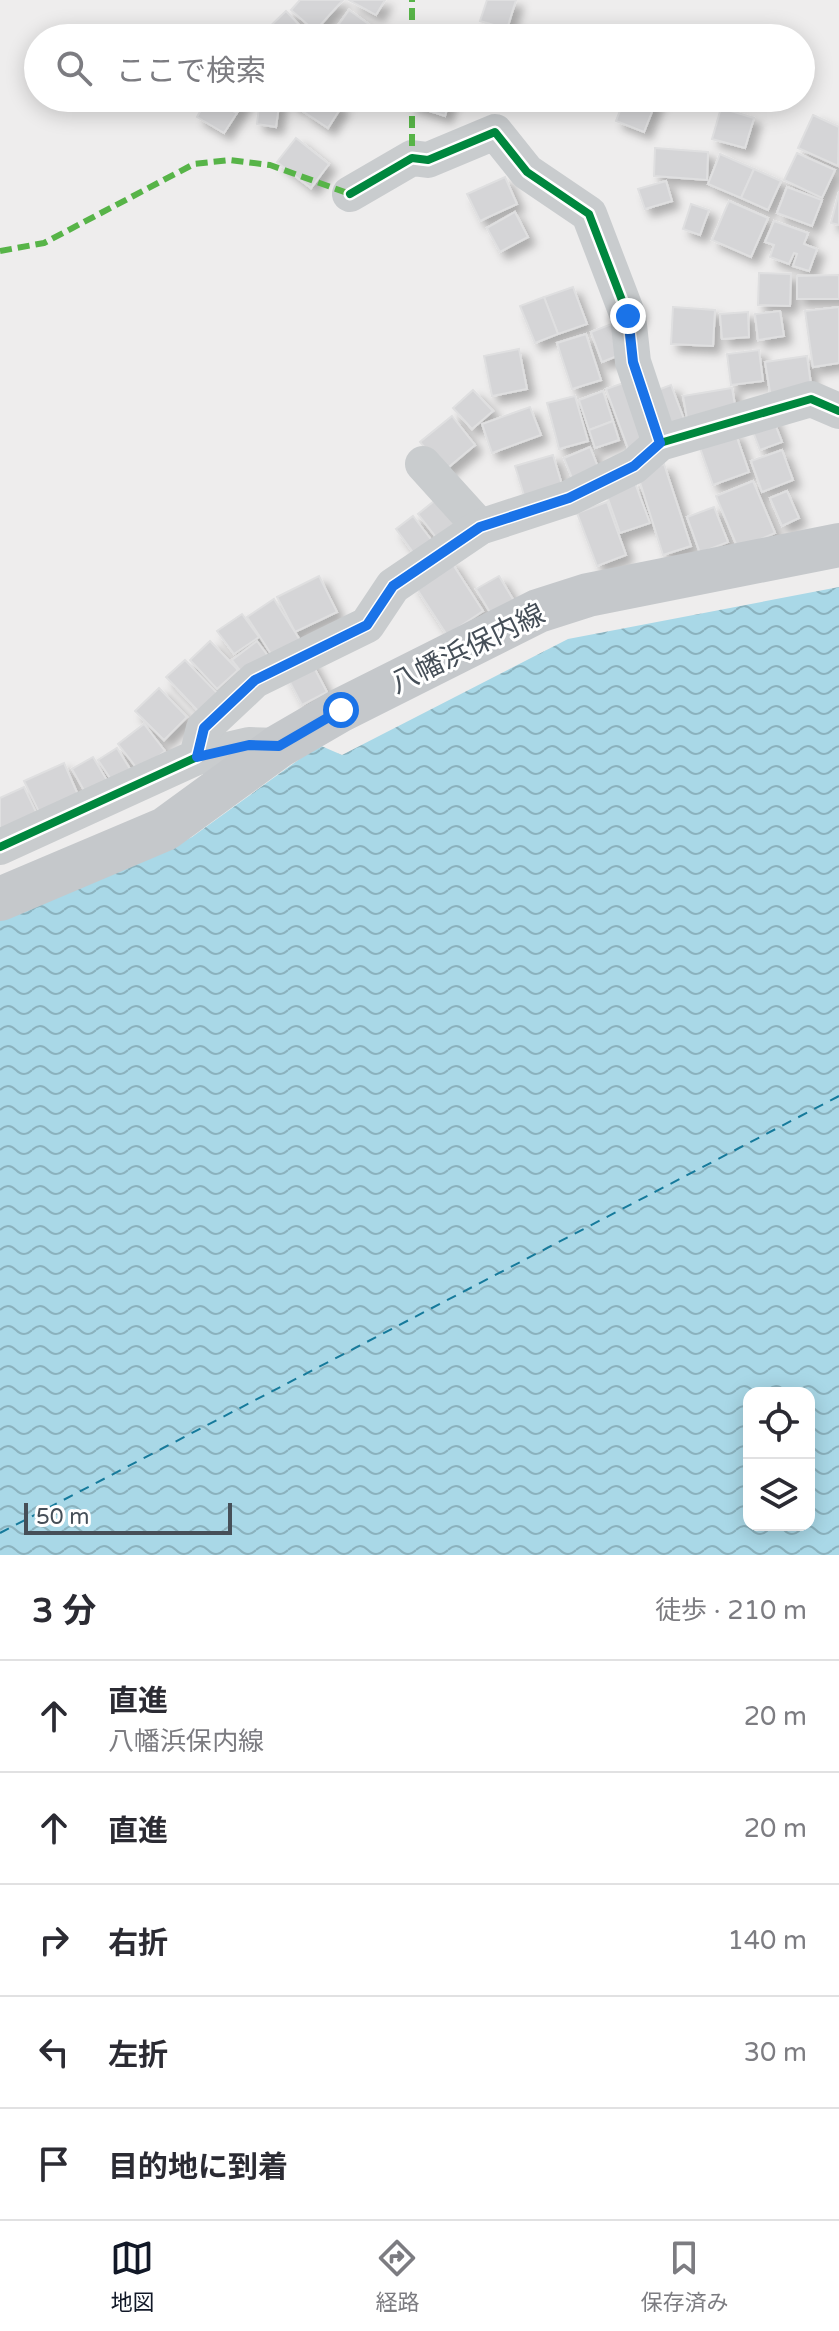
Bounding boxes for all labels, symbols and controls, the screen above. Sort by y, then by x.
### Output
search box [24,24,815,112]
icon: search [52,46,96,90]
text: ここで検索 [116,53,266,90]
route end [610,298,646,334]
street label: 八幡浜保内線 [384,597,550,701]
route start [323,692,359,728]
map controls [743,1387,815,1531]
button: locate [743,1387,815,1459]
button: layers [743,1459,815,1531]
scale bar [24,1499,232,1535]
text: 50 m [36,1504,90,1530]
text: 3 分 [32,1591,96,1632]
text: 徒歩 · 210 m [655,1595,807,1626]
text: 直進 [108,1683,168,1720]
icon: ahead [32,1694,76,1738]
text: 20 m [744,1701,807,1732]
text: 八幡浜保内線 [108,1726,264,1757]
icon: ahead [32,1806,76,1850]
text: 直進 [108,1813,168,1850]
text: 20 m [744,1813,807,1844]
icon: right [32,1918,76,1962]
text: 右折 [108,1925,168,1962]
text: 140 m [727,1925,807,1956]
icon: left [32,2030,76,2074]
text: 左折 [108,2037,168,2074]
text: 30 m [744,2037,807,2068]
icon: arrive [32,2142,76,2186]
text: 目的地に到着 [108,2149,288,2186]
tab: 地図 [110,2236,155,2316]
tab: 経路 [375,2236,420,2316]
tab: 保存済み [640,2236,729,2316]

